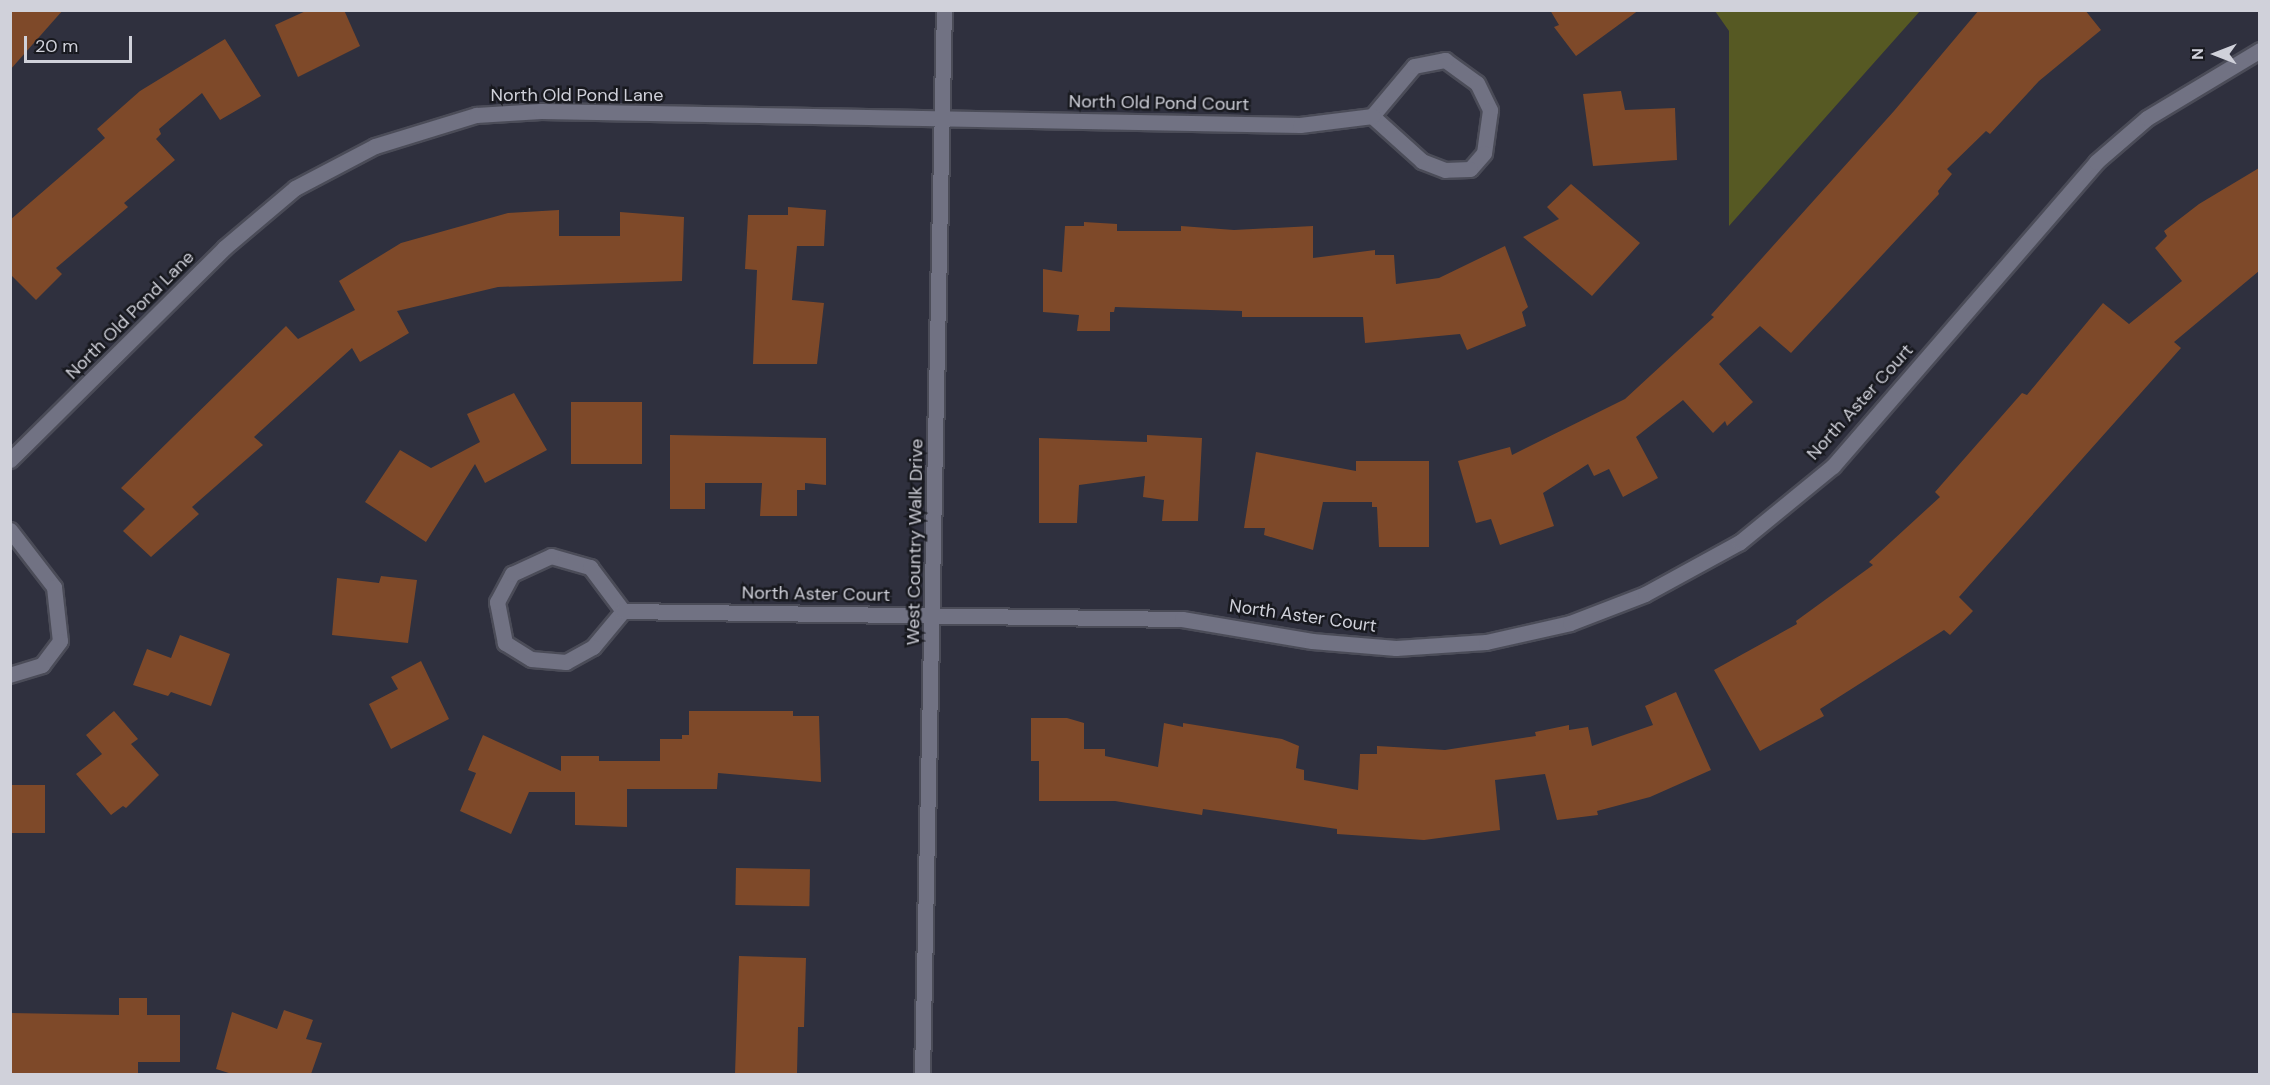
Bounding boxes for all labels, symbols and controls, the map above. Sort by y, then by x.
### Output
scale bar [27,24,135,62]
north arrow [2186,24,2246,84]
text: 20 m [35,34,78,58]
text: N [2187,48,2208,60]
street label: North Old Pond Lane [491,84,663,106]
street label: North Old Pond Court [1069,91,1249,115]
street label: North Old Pond Lane [61,246,199,384]
street label: North Aster Court [1802,340,1918,464]
street label: West Country Walk Drive [902,438,928,646]
street label: North Aster Court [742,582,890,606]
street label: North Aster Court [1228,595,1378,637]

